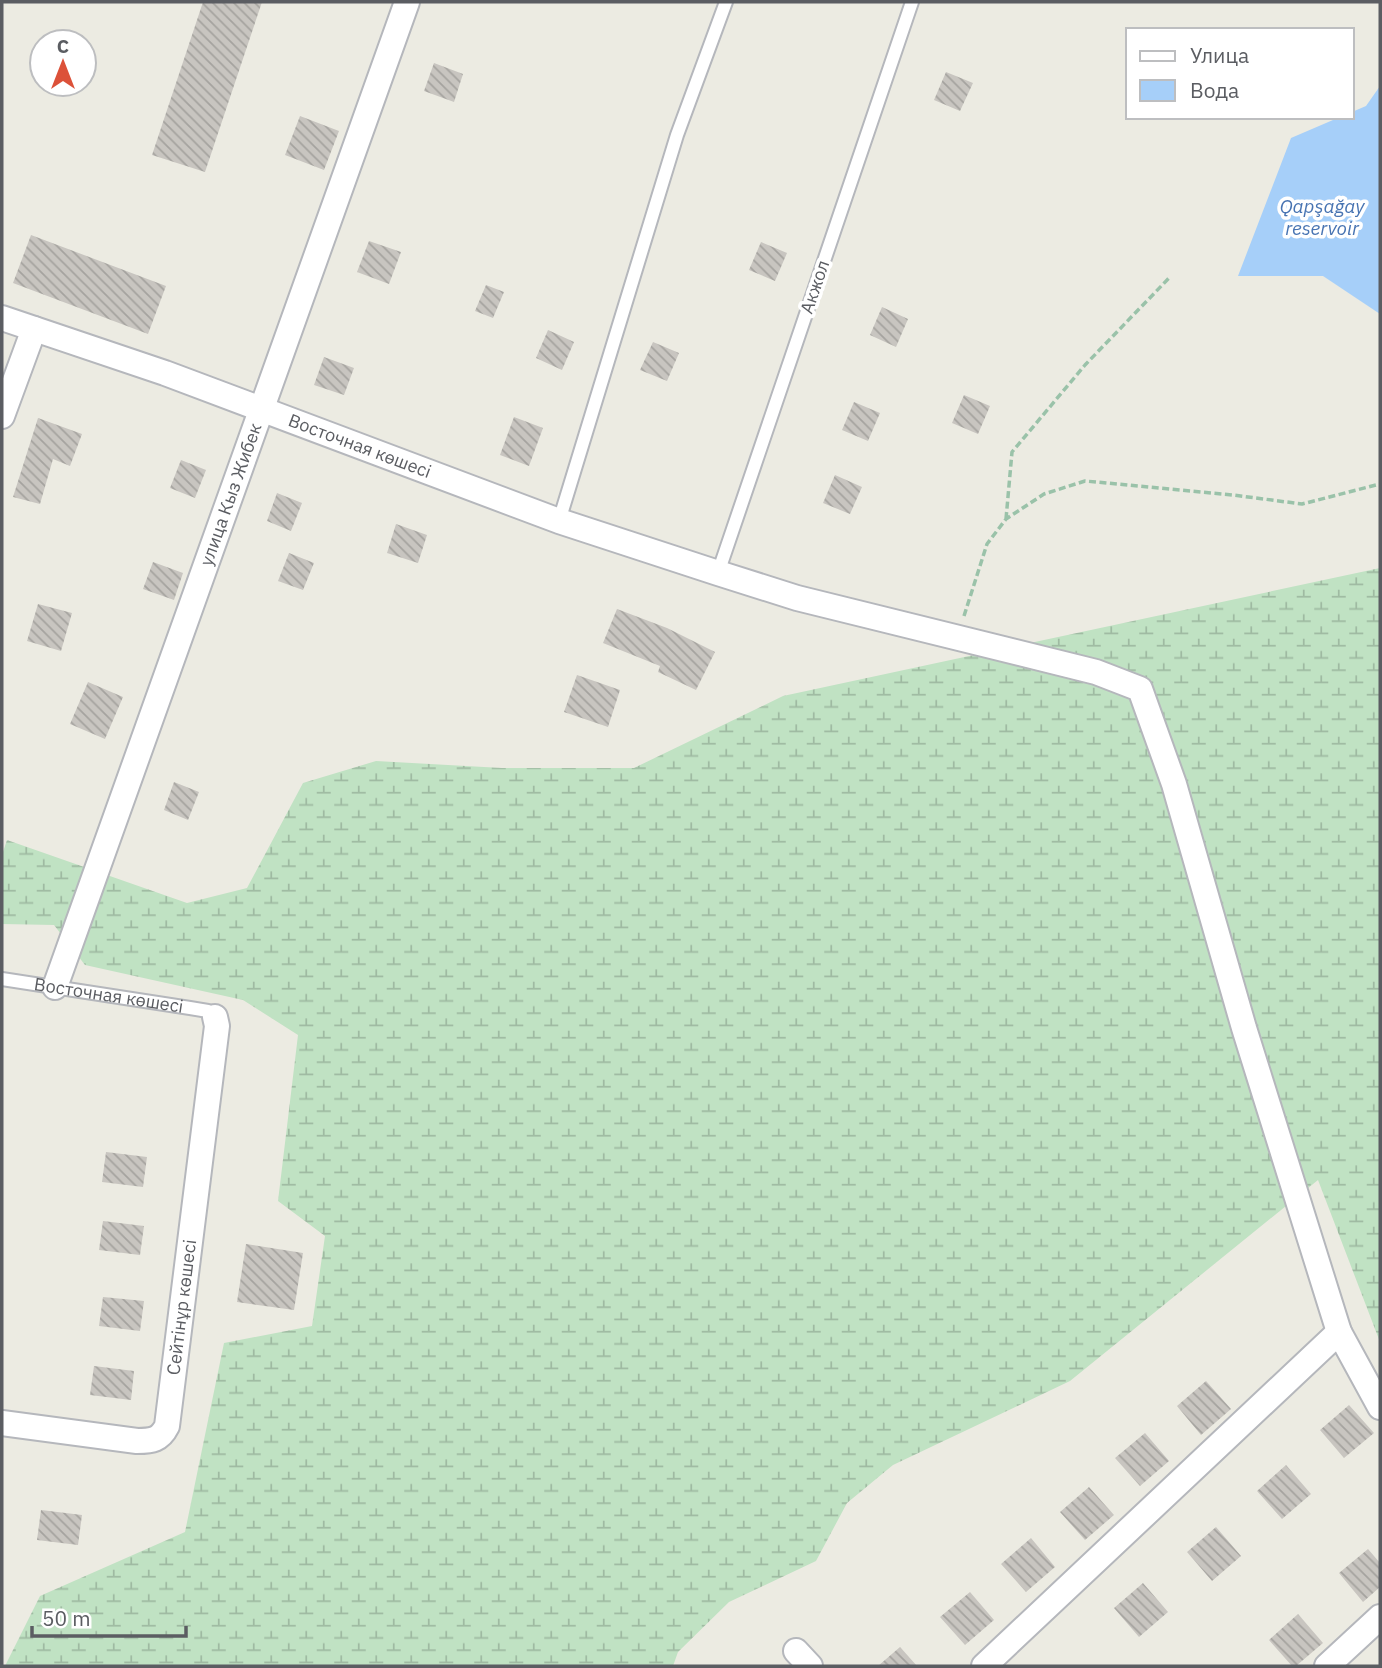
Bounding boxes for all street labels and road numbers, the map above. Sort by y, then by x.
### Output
street label: Акжол [795,257,834,317]
street label: Восточная көшесі [285,408,434,483]
street label: улица Кыз Жибек [194,420,267,569]
street label: Восточная көшесі [33,972,185,1018]
street label: Сейтінұр көшесі [161,1238,201,1376]

